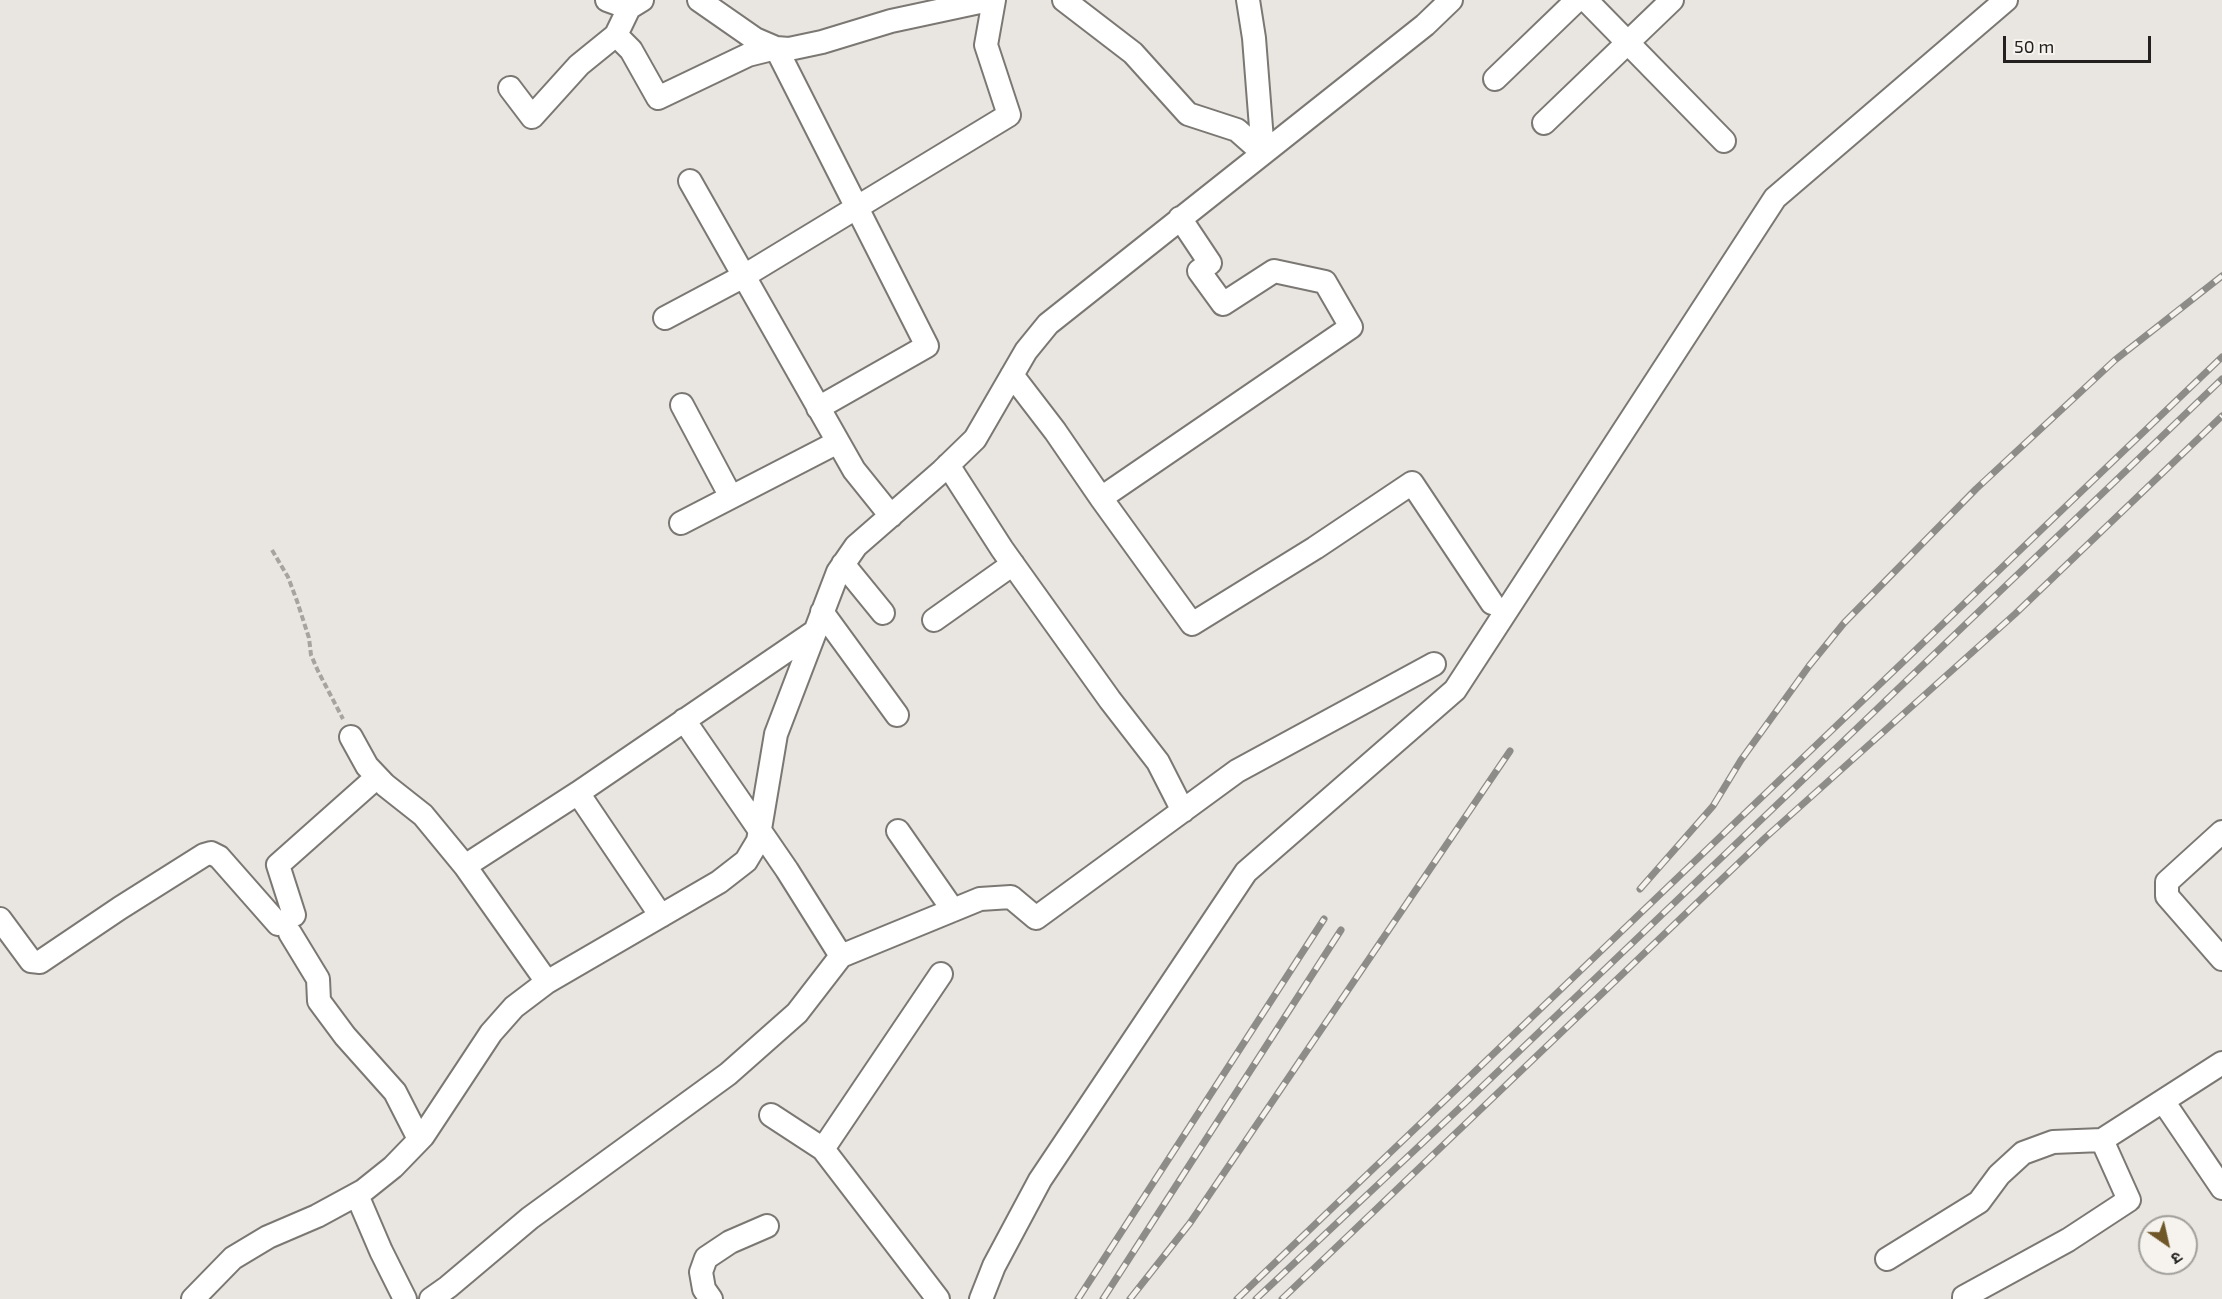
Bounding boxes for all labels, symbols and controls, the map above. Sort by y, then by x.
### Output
scale bar [2006,24,2154,62]
text: 50 m [2014,35,2054,57]
north arrow [2138,1215,2198,1275]
text: उ [2168,1248,2186,1269]

